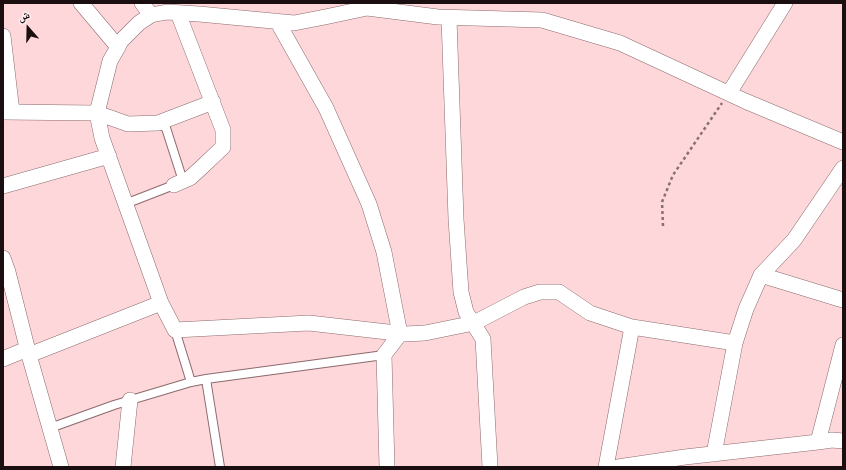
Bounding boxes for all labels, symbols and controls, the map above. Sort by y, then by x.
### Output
north arrow [8,8,48,48]
text: ش [16,8,31,24]

